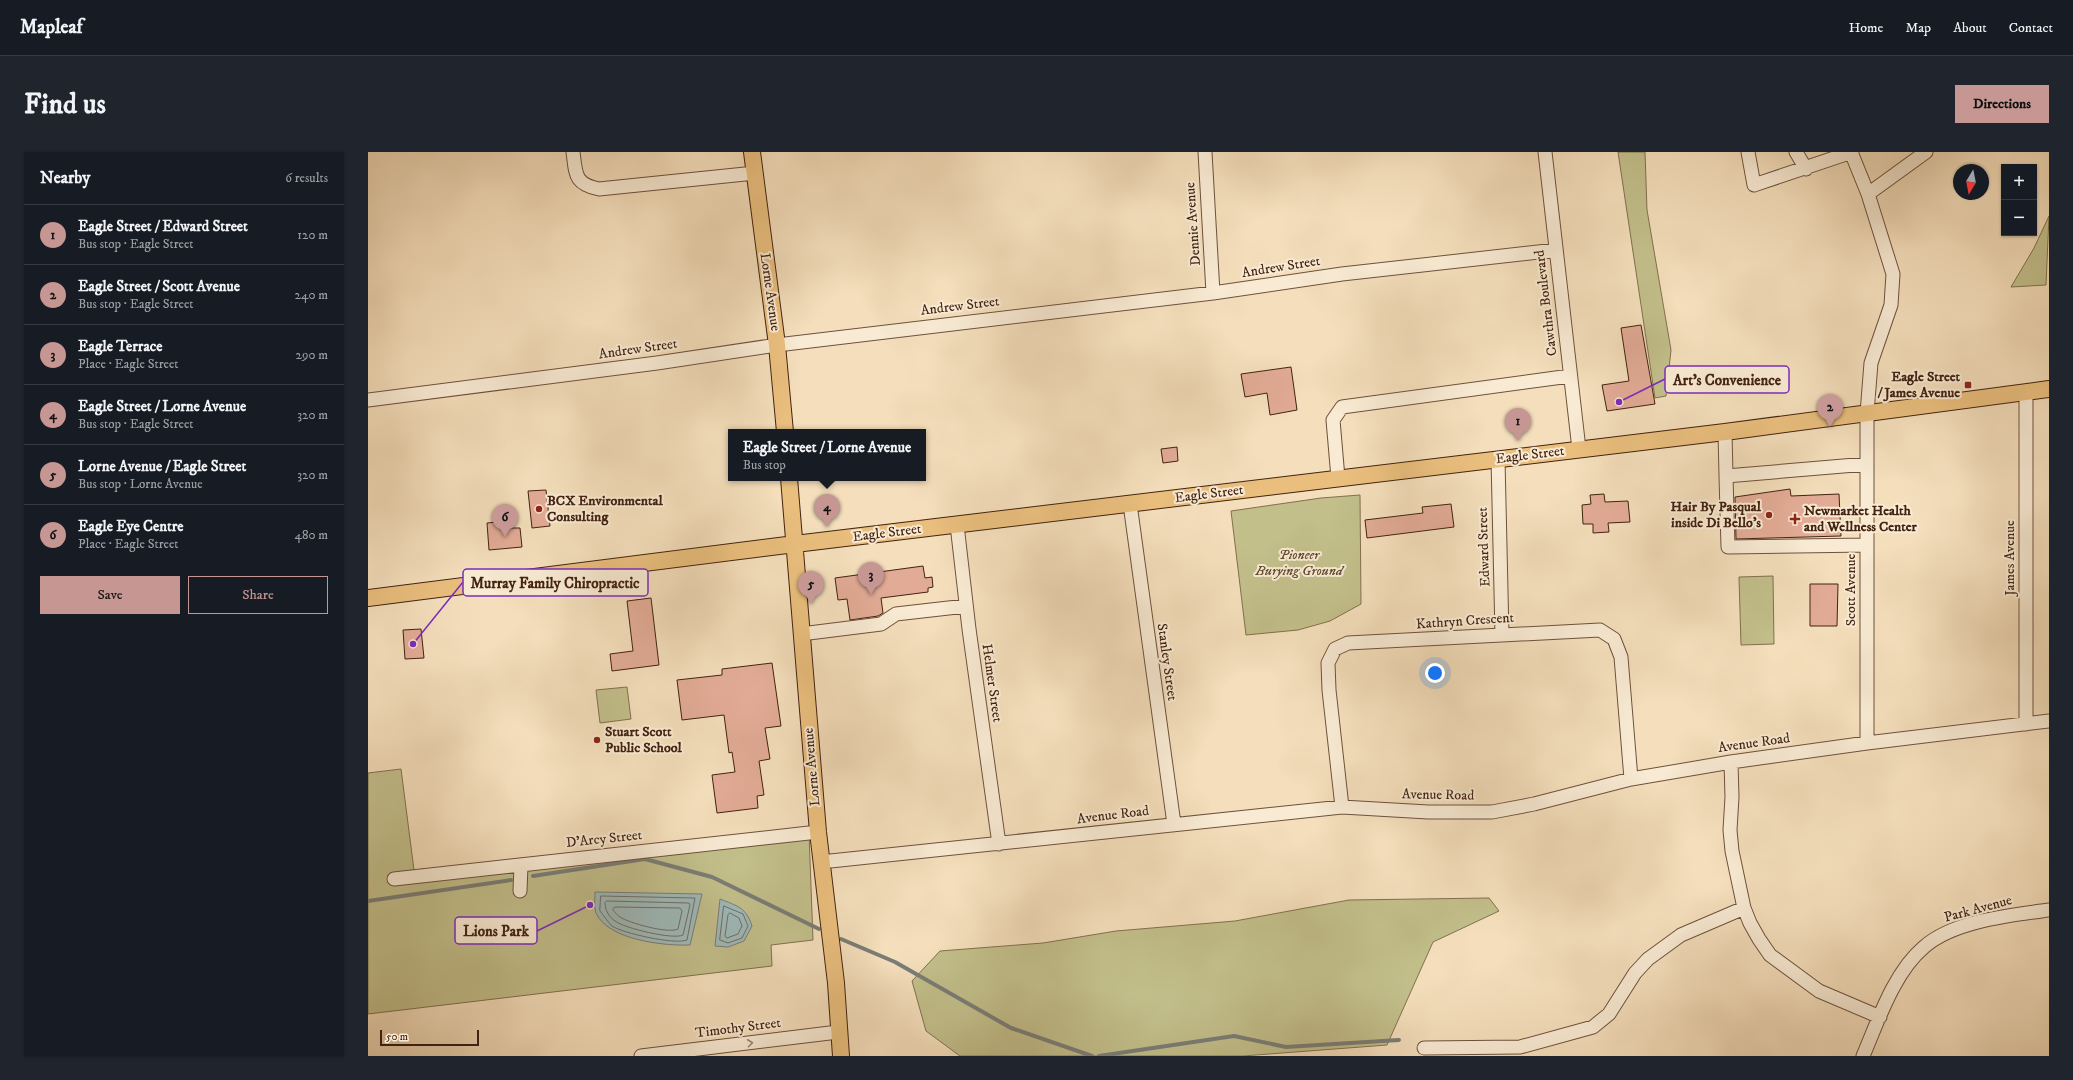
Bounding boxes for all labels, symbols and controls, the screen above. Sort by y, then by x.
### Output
text: Mapleaf [20,16,83,39]
text: Home [1849,19,1883,37]
text: Map [1905,19,1931,37]
text: About [1953,19,1987,37]
text: Contact [2009,19,2053,37]
button: Directions [1955,85,2049,123]
text: Find us [24,87,106,122]
north arrow [1953,164,1989,200]
map controls [2001,164,2037,236]
button: + [2001,164,2037,200]
text: Nearby [40,167,90,189]
text: 6 results [285,170,328,186]
street label: Dennie Avenue [1181,181,1205,266]
button: − [2001,200,2037,236]
text: Eagle Street / Edward Street [78,217,248,236]
text: 1 [51,227,55,243]
text: 120 m [297,227,328,243]
text: Bus stop · Eagle Street [78,236,194,252]
street label: Cawthra Boulevard [1531,249,1561,357]
street label: Lorne Avenue [756,252,784,332]
street label: Andrew Street [1240,252,1322,282]
text: Eagle Street / Scott Avenue [78,277,240,296]
text: 2 [50,287,56,303]
text: 240 m [295,287,328,303]
street label: Andrew Street [920,292,1001,320]
text: Bus stop · Eagle Street [78,296,194,312]
street label: Andrew Street [598,335,679,363]
text: Eagle Terrace [78,337,162,356]
text: 3 [51,347,55,363]
text: 290 m [296,347,328,363]
text: Place · Eagle Street [78,356,178,372]
callout: Art's Convenience [1665,366,1789,393]
place label: Eagle Street / James Avenue [1877,368,1961,402]
text: Art's Convenience [1672,371,1782,390]
marker: Eagle Street / James Avenue [1963,380,1973,390]
pin: 2 [1817,394,1843,427]
text: Eagle Street / Lorne Avenue [78,397,246,416]
text: 4 [49,407,57,423]
text: 320 m [297,407,328,423]
pin: 1 [1505,408,1531,441]
text: Bus stop · Eagle Street [78,416,194,432]
popup [728,429,926,481]
text: Eagle Street / Lorne Avenue [743,438,911,457]
street label: Eagle Street [1495,442,1566,468]
text: Lorne Avenue / Eagle Street [78,457,246,476]
text: Bus stop [743,457,786,473]
text: 5 [50,467,56,483]
text: 320 m [297,467,328,483]
text: Bus stop · Lorne Avenue [78,476,203,492]
street label: Eagle Street [1174,481,1245,507]
place label: BCX Environmental Consulting [547,492,664,526]
pin: 4 [814,494,840,527]
place label: Hair By Pasqual inside Di Bello's [1670,498,1762,532]
place label: Newmarket Health and Wellness Center [1804,502,1918,536]
pin: 6 [492,504,518,537]
marker: BCX Environmental Consulting [534,504,544,514]
street label: Edward Street [1474,506,1494,587]
marker: Hair By Pasqual inside Di Bello's [1764,510,1774,520]
marker: Newmarket Health and Wellness Center [1789,513,1801,525]
text: Eagle Eye Centre [78,517,184,536]
street label: Eagle Street [852,520,923,546]
street label: James Avenue [2001,520,2019,598]
text: 6 [50,527,56,543]
text: 480 m [294,527,328,543]
text: Place · Eagle Street [78,536,178,552]
park label: Pioneer Burying Ground [1254,546,1345,580]
street label: Scott Avenue [1842,554,1860,626]
pin: 3 [858,562,884,595]
callout: Murray Family Chiropractic [463,569,648,596]
pin: 5 [798,571,824,604]
text: Murray Family Chiropractic [470,574,640,593]
button: Save [40,576,180,614]
button: Share [188,576,328,614]
street label: Kathryn Crescent [1415,609,1515,633]
street label: Stanley Street [1153,622,1181,702]
street label: Helmer Street [978,643,1006,724]
your location [1425,663,1445,683]
place label: Stuart Scott Public School [605,723,682,757]
street label: Lorne Avenue [800,727,824,807]
street label: Avenue Road [1717,729,1791,757]
marker: Stuart Scott Public School [592,735,602,745]
street label: Avenue Road [1402,785,1474,805]
street label: Avenue Road [1076,802,1150,828]
street label: D'Arcy Street [565,826,643,852]
street label: Park Avenue [1942,891,2014,927]
callout: Lions Park [455,917,537,944]
text: Lions Park [463,922,530,941]
street label: Timothy Street [694,1014,782,1042]
scale bar [380,1028,479,1047]
text: 50 m [386,1030,408,1044]
one-way arrow [747,1039,753,1048]

